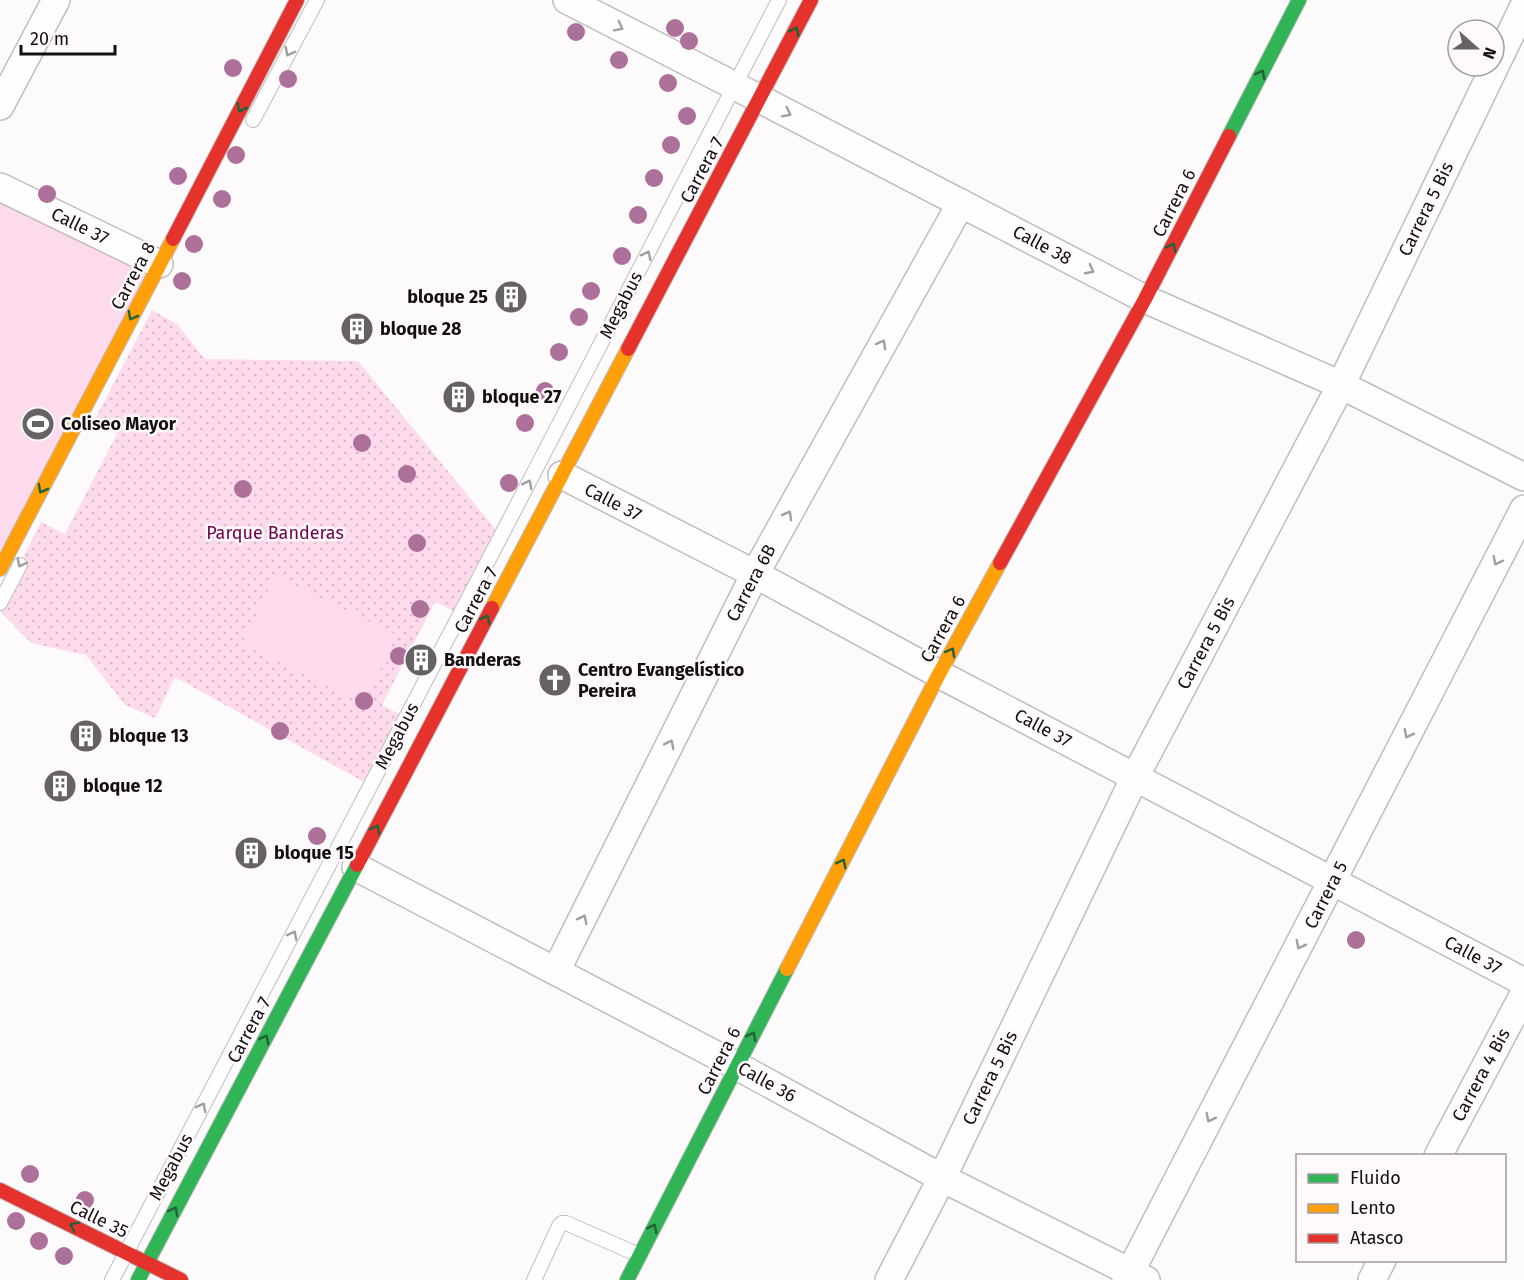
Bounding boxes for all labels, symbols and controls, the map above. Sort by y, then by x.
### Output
scale bar [21,18,116,56]
north arrow [1446,18,1506,78]
one-way arrow [612,19,623,31]
one-way arrow [788,26,799,37]
text: 20 m [30,28,69,50]
one-way arrow [285,45,297,56]
text: N [1479,45,1500,62]
one-way arrow [1254,69,1265,80]
one-way arrow [237,102,248,112]
one-way arrow [780,105,791,117]
street label: Carrera 7 [675,133,729,207]
street label: Carrera 5 Bis [1394,158,1458,260]
street label: Carrera 6 [1148,165,1200,241]
street label: Calle 37 [48,203,112,249]
street label: Calle 38 [1009,220,1075,270]
street label: Carrera 8 [106,238,160,314]
one-way arrow [1165,243,1176,253]
one-way arrow [640,251,651,262]
one-way arrow [1084,263,1094,274]
street label: Megabus [595,268,647,342]
building icon: bloque 25 [493,279,529,315]
place label: bloque 25 [407,286,488,308]
one-way arrow [128,310,139,320]
building icon: bloque 28 [339,311,375,347]
place label: bloque 28 [380,318,462,340]
one-way arrow [875,340,886,350]
building icon: bloque 27 [441,379,477,415]
place label: bloque 27 [482,386,562,408]
sports icon: Coliseo Mayor [20,406,56,442]
place label: Coliseo Mayor [61,413,177,435]
street label: Calle 37 [581,478,645,526]
one-way arrow [521,480,532,491]
one-way arrow [38,483,49,493]
one-way arrow [781,511,792,521]
park label: Parque Banderas [206,522,344,544]
street label: Carrera 6B [722,541,781,625]
one-way arrow [1493,554,1504,565]
one-way arrow [16,556,28,567]
street label: Carrera 7 [449,563,503,637]
street label: Carrera 6 [916,592,970,666]
street label: Carrera 5 Bis [1172,593,1240,693]
one-way arrow [479,615,490,626]
building icon: Banderas [403,642,439,678]
one-way arrow [944,648,955,659]
place label: Banderas [444,649,521,671]
place label: Centro Evangelístico Pereira [578,659,744,702]
church icon: Centro Evangelístico Pereira [537,662,573,698]
street label: Megabus [370,699,424,773]
street label: Calle 37 [1011,704,1075,752]
building icon: bloque 13 [68,718,104,754]
place label: bloque 13 [109,725,189,747]
one-way arrow [1404,728,1415,738]
one-way arrow [663,740,674,751]
building icon: bloque 12 [42,768,78,804]
place label: bloque 12 [83,775,162,797]
one-way arrow [368,824,380,835]
building icon: bloque 15 [233,835,269,871]
place label: bloque 15 [274,842,354,864]
one-way arrow [835,858,846,869]
street label: Carrera 5 [1300,858,1352,932]
one-way arrow [575,914,587,925]
one-way arrow [286,930,297,941]
street label: Calle 37 [1441,931,1505,979]
one-way arrow [1295,938,1307,949]
street label: Carrera 7 [222,993,276,1067]
street label: Carrera 6 [693,1023,745,1099]
street label: Carrera 4 Bis [1447,1025,1515,1125]
street label: Carrera 5 Bis [958,1027,1022,1129]
one-way arrow [745,1031,756,1042]
one-way arrow [258,1034,269,1045]
street label: Calle 36 [734,1057,800,1107]
one-way arrow [195,1103,206,1114]
one-way arrow [1206,1112,1217,1122]
street label: Megabus [144,1130,198,1204]
legend [1296,1154,1506,1262]
text: Fluido [1350,1167,1401,1189]
street label: Calle 35 [66,1195,132,1243]
text: Lento [1350,1197,1396,1219]
one-way arrow [167,1207,178,1218]
one-way arrow [69,1222,80,1234]
one-way arrow [646,1223,658,1234]
text: Atasco [1350,1227,1403,1249]

